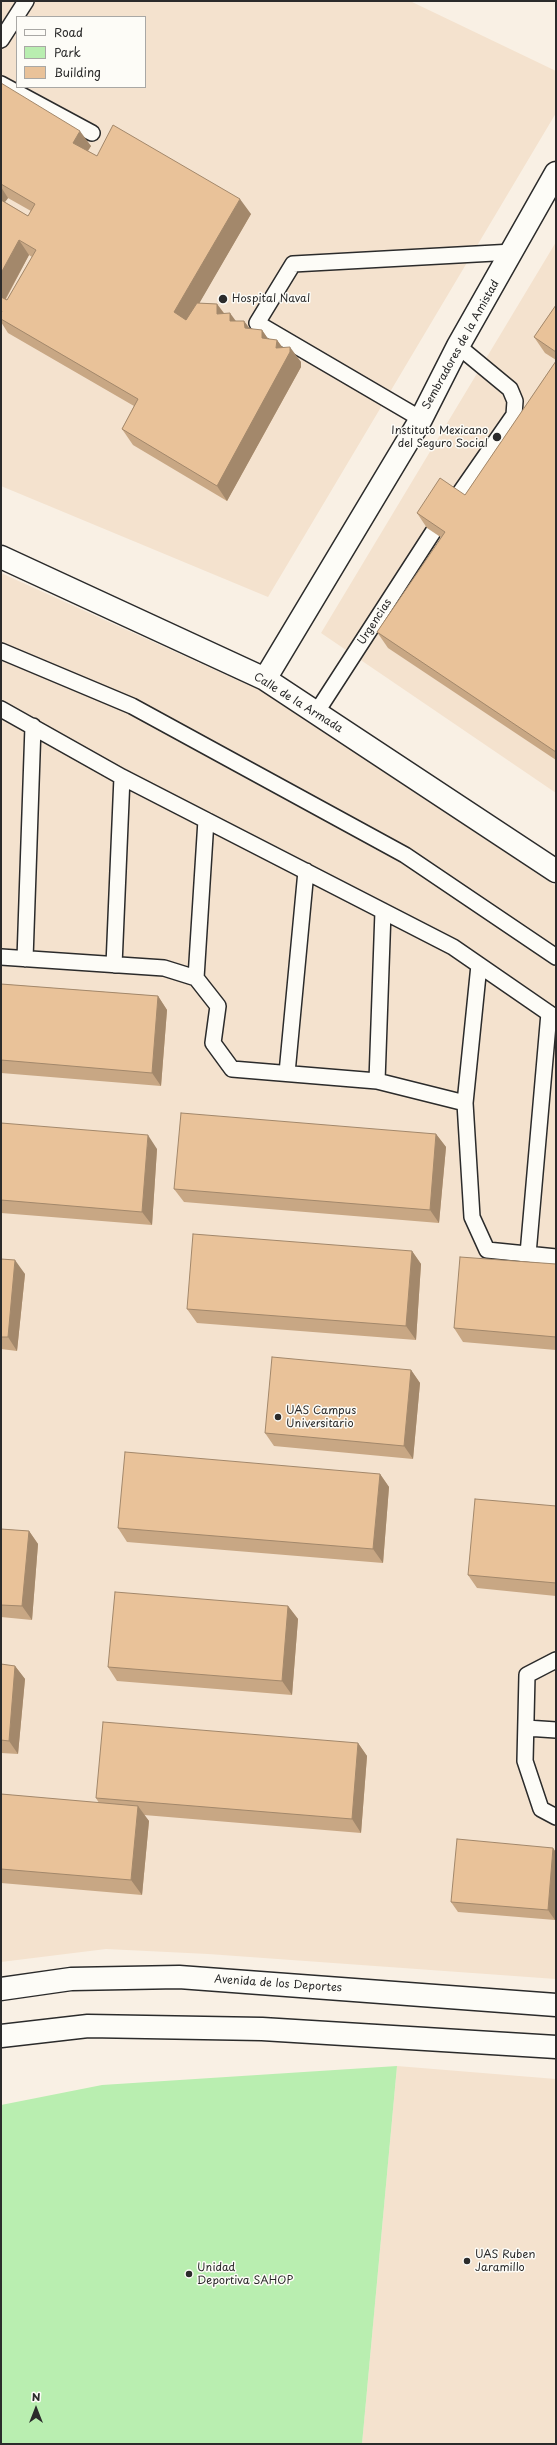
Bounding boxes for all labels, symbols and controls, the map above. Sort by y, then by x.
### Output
legend [16,16,146,88]
text: Road [54,23,83,41]
text: Park [54,43,81,61]
text: Building [54,63,101,81]
street label: Sembradores de la Amistad [420,278,502,412]
place label: Hospital Naval [232,292,310,306]
marker: Hospital Naval [217,293,229,305]
place label: Instituto Mexicano del Seguro Social [391,424,488,450]
marker: Instituto Mexicano del Seguro Social [491,431,503,443]
street label: Urgencias [355,596,395,648]
street label: Calle de la Armada [251,670,345,736]
place label: UAS Campus Universitario [286,1404,356,1430]
marker: UAS Campus Universitario [273,1412,283,1422]
street label: Avenida de los Deportes [214,1973,342,1995]
place label: UAS Ruben Jaramillo [475,2248,536,2274]
marker: UAS Ruben Jaramillo [462,2256,472,2266]
place label: Unidad Deportiva SAHOP [197,2261,293,2287]
marker: Unidad Deportiva SAHOP [184,2269,194,2279]
text: N [32,2388,40,2405]
north arrow [16,2389,56,2429]

